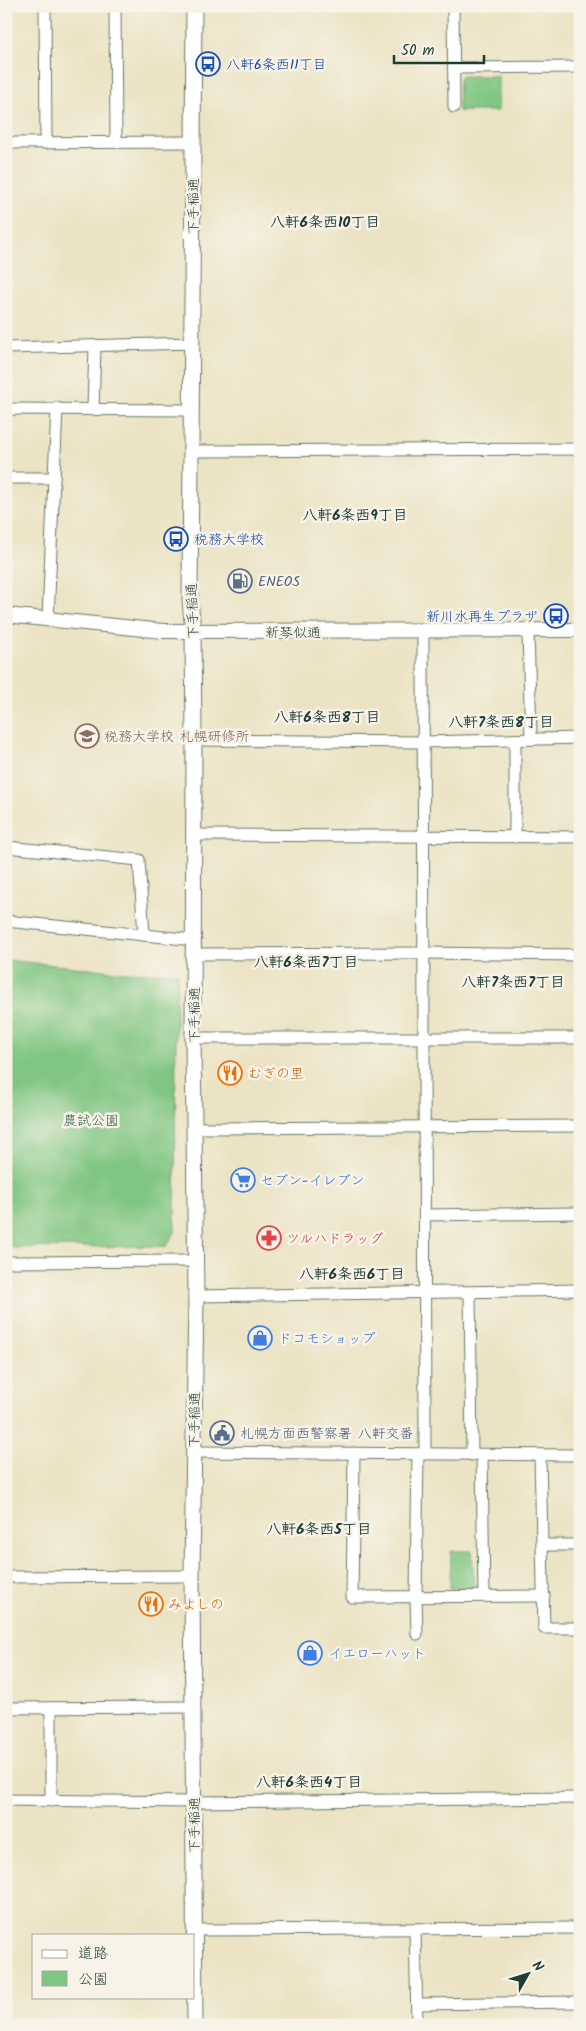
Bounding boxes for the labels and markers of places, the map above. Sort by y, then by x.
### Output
bus stop icon: 八軒6条西11丁目 [195,51,221,77]
place label: 八軒6条西11丁目 [226,54,327,76]
bus stop icon: 税務大学校 [163,526,189,552]
place label: 税務大学校 [194,529,264,551]
fuel station icon: ENEOS [227,568,253,594]
place label: ENEOS [258,571,300,593]
bus stop icon: 新川水再生プラザ [543,603,569,629]
place label: 新川水再生プラザ [426,606,538,628]
school or university icon: 税務大学校 札幌研修所 [74,723,100,749]
place label: 税務大学校 札幌研修所 [104,726,250,748]
restaurant icon: むぎの里 [217,1060,243,1086]
place label: むぎの里 [248,1063,304,1085]
supermarket icon: セブン-イレブン [230,1167,256,1193]
place label: セブン-イレブン [260,1170,364,1192]
pharmacy icon: ツルハドラッグ [256,1225,282,1251]
place label: ツルハドラッグ [286,1228,383,1250]
shop icon: ドコモショップ [247,1325,273,1351]
place label: ドコモショップ [278,1328,375,1350]
public building icon: 札幌方面西警察署 八軒交番 [209,1420,235,1446]
place label: 札幌方面西警察署 八軒交番 [240,1423,414,1445]
restaurant icon: みよしの [138,1591,164,1617]
place label: みよしの [168,1594,224,1616]
shop icon: イエローハット [297,1640,323,1666]
place label: イエローハット [328,1643,426,1665]

